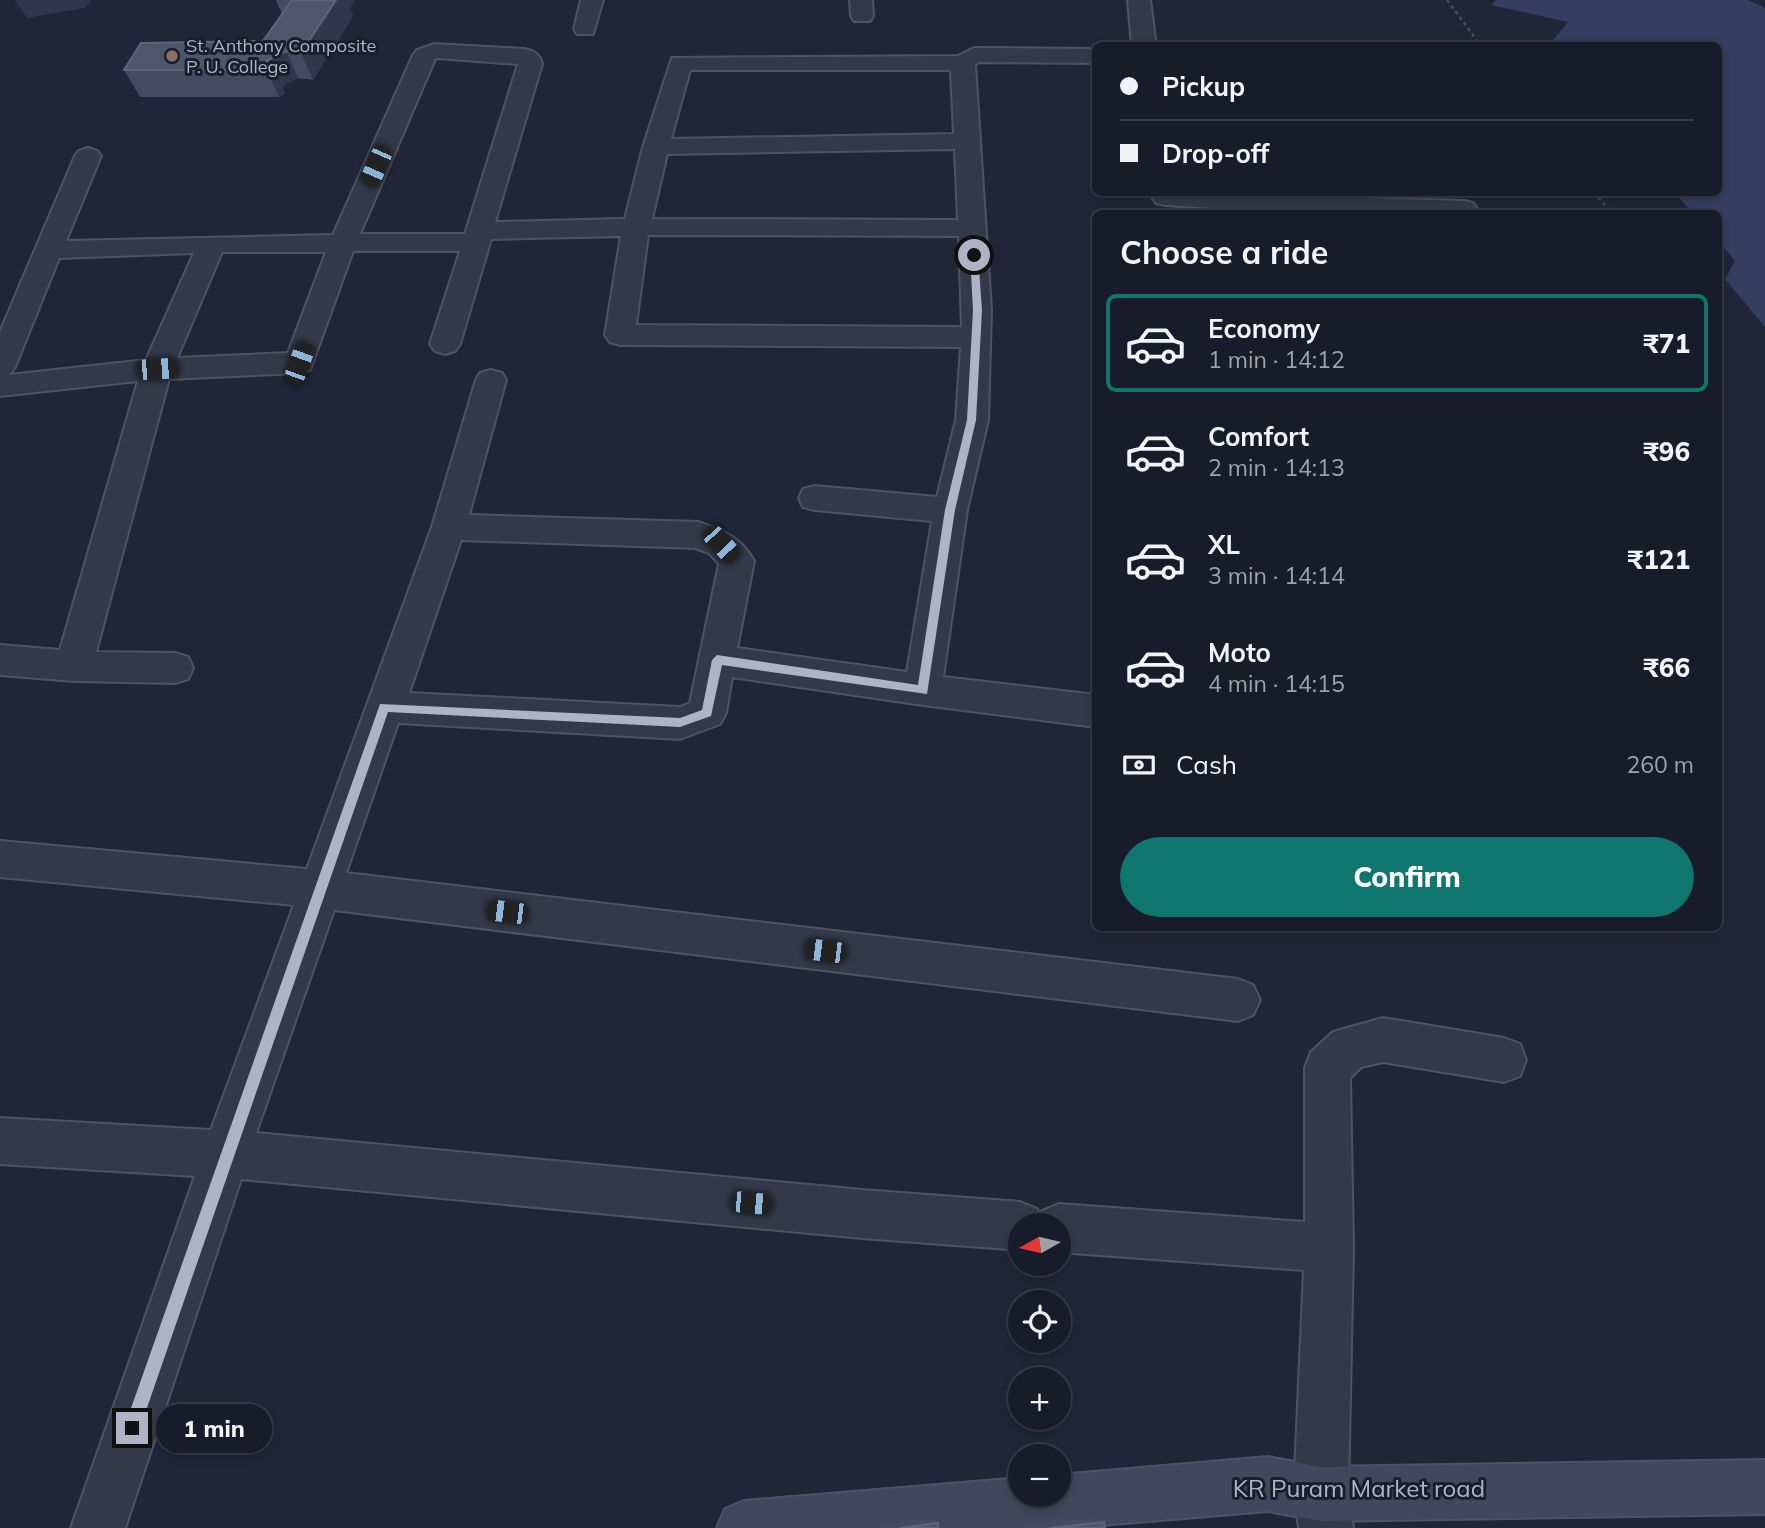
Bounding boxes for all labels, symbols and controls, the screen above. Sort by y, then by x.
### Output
place label: St. Anthony Composite P. U. College [186,34,376,78]
marker: St. Anthony Composite P. U. College [164,48,180,64]
text: Pickup [1162,70,1245,103]
text: Drop-off [1162,137,1269,170]
car [358,143,395,189]
text: Choose a ride [1120,232,1328,272]
route start [958,239,990,271]
icon: car [1124,312,1187,375]
text: Economy [1208,312,1320,345]
text: ₹71 [1643,327,1690,360]
car [282,340,317,386]
text: 1 min · 14:12 [1208,345,1345,374]
car [136,357,179,381]
icon: car [1124,420,1187,483]
text: Comfort [1208,420,1309,453]
text: ₹96 [1643,435,1690,468]
text: 2 min · 14:13 [1208,453,1345,482]
car [699,521,744,567]
icon: car [1124,528,1187,591]
text: XL [1208,528,1240,561]
text: ₹121 [1628,543,1690,576]
text: 3 min · 14:14 [1208,561,1345,590]
icon: car [1124,636,1187,699]
text: Moto [1208,636,1271,669]
text: ₹66 [1643,651,1690,684]
text: 4 min · 14:15 [1208,669,1345,698]
icon: cash [1120,746,1158,784]
text: Cash [1176,748,1237,781]
text: 260 m [1626,750,1694,779]
button: Confirm [1120,837,1694,917]
car [485,899,530,925]
car [803,938,848,964]
car [730,1191,773,1215]
north arrow [1008,1213,1071,1276]
map controls [1008,1213,1071,1507]
button: locate [1008,1290,1071,1353]
button: + [1008,1367,1071,1430]
callout: 1 min [156,1404,272,1452]
route end [116,1412,148,1444]
text: 1 min [183,1414,245,1443]
button: − [1008,1444,1071,1507]
street label: KR Puram Market road [1233,1473,1485,1503]

